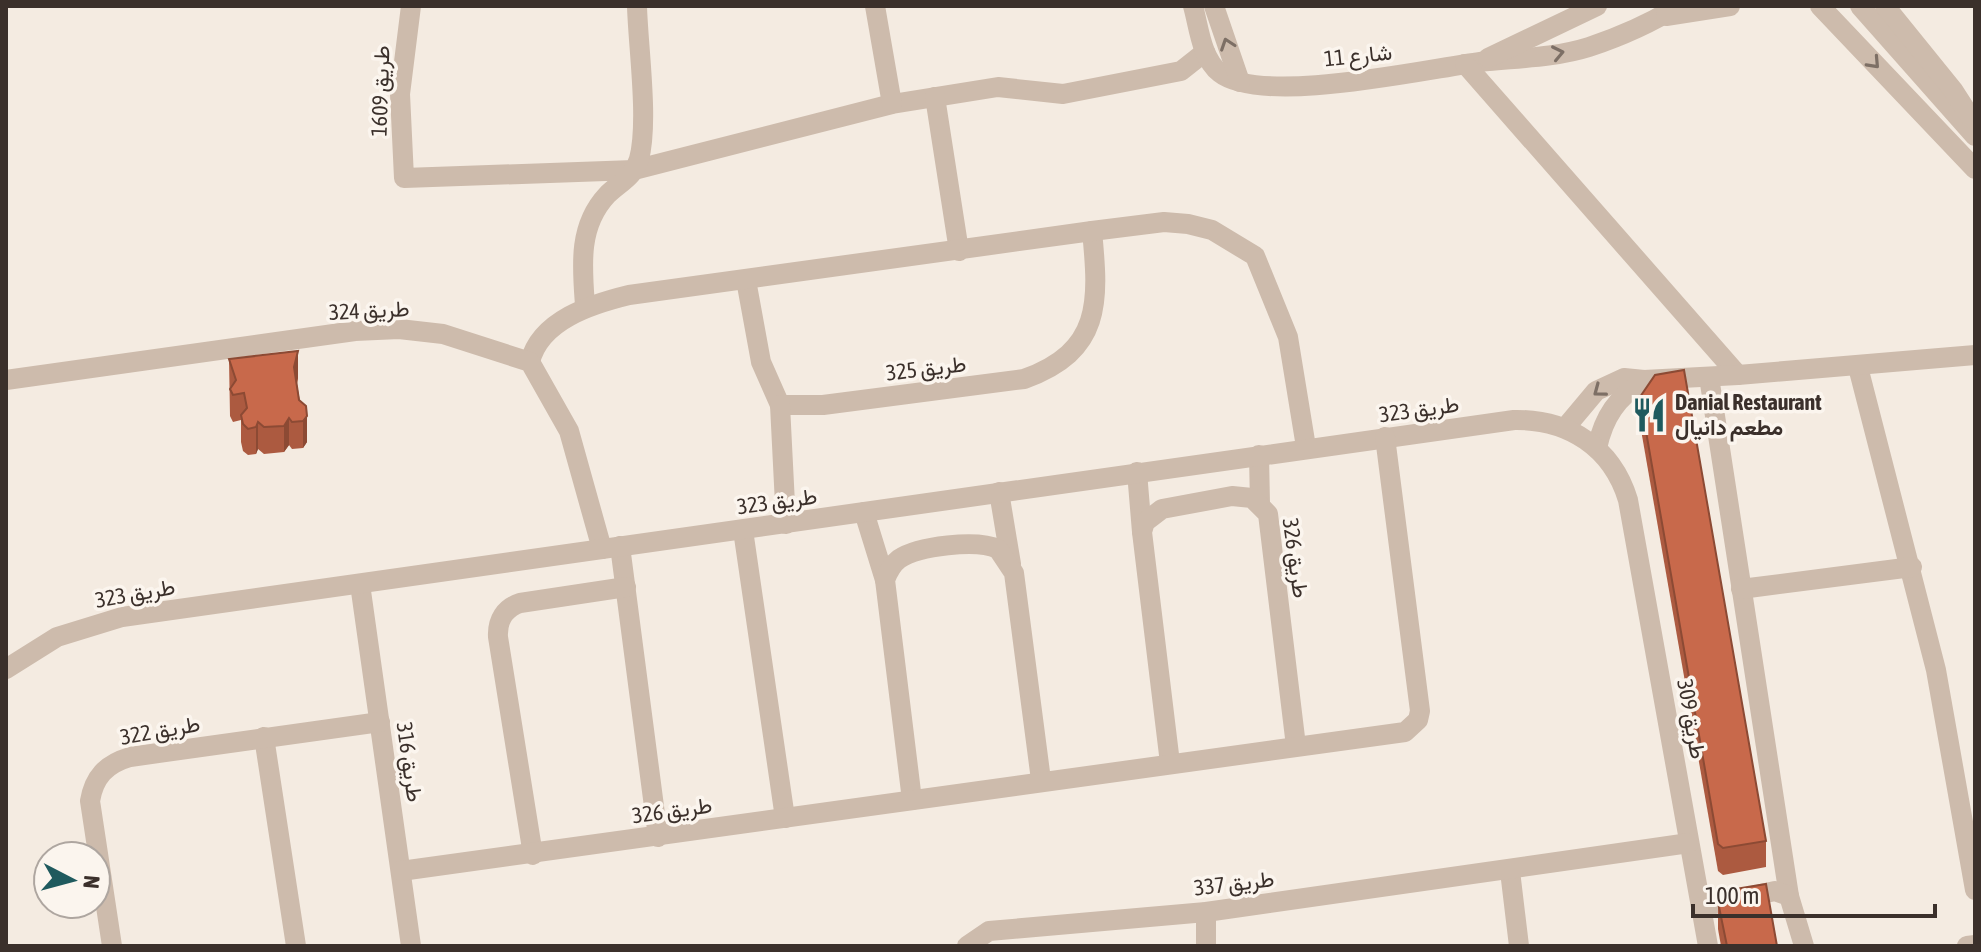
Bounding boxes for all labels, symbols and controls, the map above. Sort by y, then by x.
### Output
one-way arrow [1220,38,1236,52]
street label: شارع 11 [1323,39,1393,73]
street label: طريق 1609 [365,45,396,137]
one-way arrow [1551,45,1564,62]
one-way arrow [1865,53,1879,68]
street label: طريق 324 [328,295,410,326]
street label: طريق 325 [884,350,968,387]
one-way arrow [1593,382,1608,396]
place label: Danial Restaurant مطعم دانيال [1675,389,1822,442]
street label: طريق 323 [1377,391,1461,428]
restaurant icon: Danial Restaurant مطعم دانيال [1630,396,1668,434]
street label: طريق 323 [735,483,819,520]
street label: طريق 326 [1277,516,1314,600]
street label: طريق 323 [93,573,177,614]
street label: طريق 309 [1671,677,1712,761]
street label: طريق 322 [118,710,202,751]
street label: طريق 316 [391,720,428,804]
street label: طريق 326 [630,792,714,829]
north arrow [32,840,112,920]
street label: طريق 337 [1192,865,1276,902]
scale bar [1693,868,1935,918]
text: N [78,874,105,890]
text: 100 m [1705,882,1759,909]

